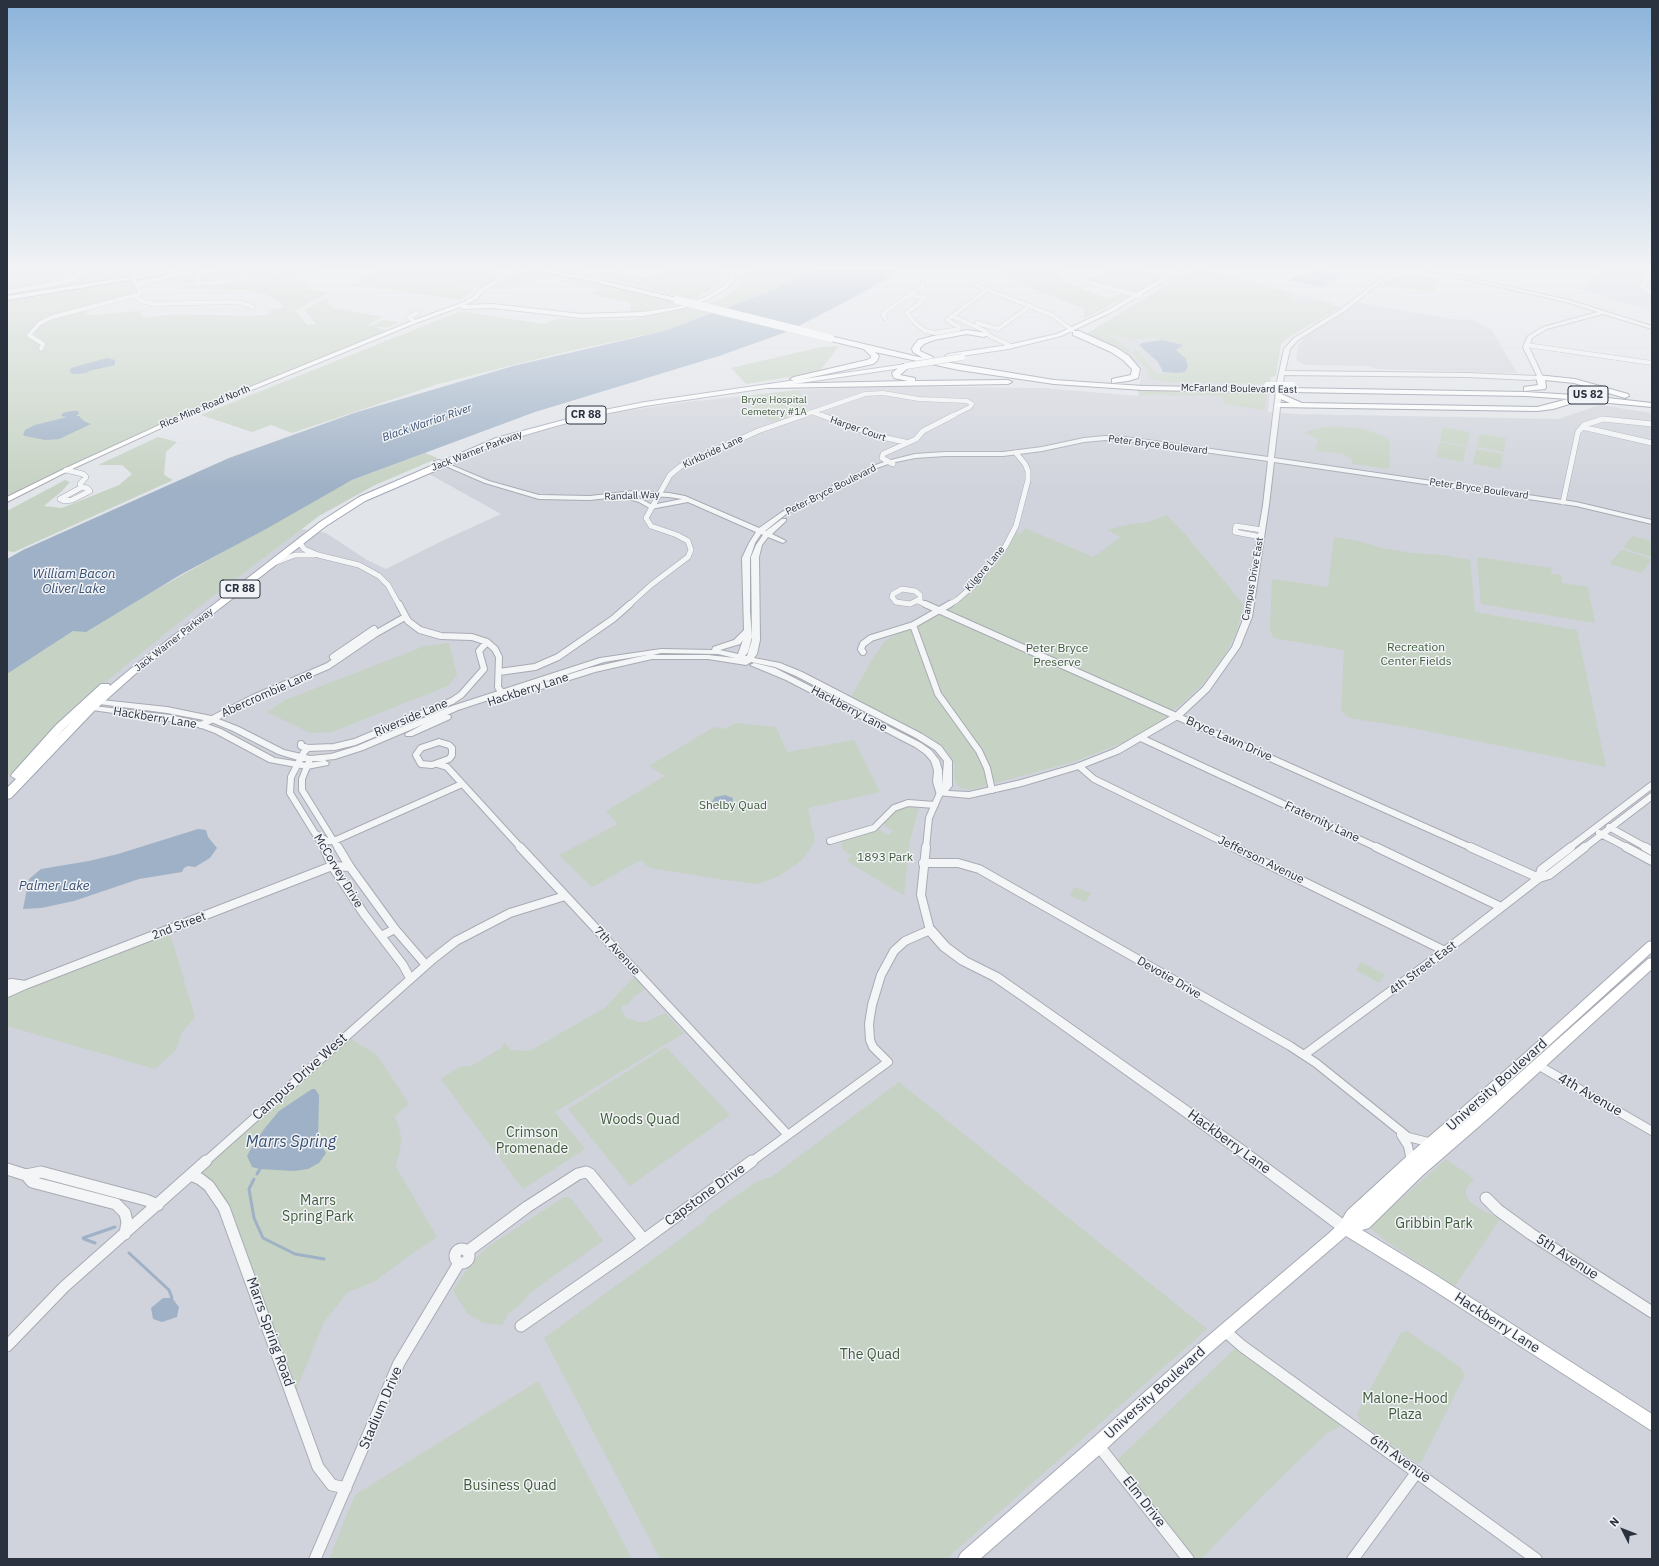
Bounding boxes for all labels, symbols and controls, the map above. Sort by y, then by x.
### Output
street label: McFarland Boulevard East [1181,382,1297,396]
street label: Rice Mine Road North [158,383,252,431]
road number: US 82 [1568,386,1608,404]
park label: Bryce Hospital Cemetery #1A [741,394,807,418]
water label: Black Warrior River [380,401,474,445]
road number: CR 88 [566,406,606,424]
street label: Harper Court [829,414,887,444]
street label: Jack Warner Parkway [430,428,524,474]
street label: Kirkbride Lane [681,433,745,471]
street label: Peter Bryce Boulevard [1108,433,1208,457]
street label: Peter Bryce Boulevard [784,462,878,518]
street label: Peter Bryce Boulevard [1429,476,1529,502]
street label: Randall Way [604,489,660,503]
street label: Campus Drive East [1240,537,1266,621]
street label: Kilgore Lane [963,544,1007,594]
water label: William Bacon Oliver Lake [33,566,115,597]
road number: CR 88 [220,580,260,598]
street label: Jack Warner Parkway [132,606,216,674]
park label: Recreation Center Fields [1380,641,1452,669]
park label: Peter Bryce Preserve [1026,642,1088,670]
street label: Abercrombie Lane [219,667,315,721]
street label: Hackberry Lane [486,670,570,710]
street label: Hackberry Lane [808,683,890,735]
street label: Riverside Lane [372,696,450,740]
street label: Hackberry Lane [112,704,198,732]
street label: Bryce Lawn Drive [1184,714,1274,764]
street label: Fraternity Lane [1282,798,1362,846]
park label: Shelby Quad [699,799,767,813]
street label: McCorvey Drive [310,832,366,910]
street label: Jefferson Avenue [1216,833,1306,887]
park label: 1893 Park [857,851,913,865]
water label: Palmer Lake [19,878,89,894]
street label: 2nd Street [150,909,208,943]
street label: 7th Avenue [591,924,643,978]
street label: 4th Street East [1387,938,1459,998]
street label: Devotie Drive [1134,954,1204,1002]
street label: Campus Drive West [249,1030,351,1124]
street label: University Boulevard [1443,1035,1551,1135]
street label: 4th Avenue [1555,1070,1625,1120]
street label: Hackberry Lane [1184,1106,1274,1178]
park label: Woods Quad [600,1112,680,1128]
park label: Crimson Promenade [496,1125,568,1158]
water label: Marrs Spring [246,1132,336,1152]
street label: Capstone Drive [662,1160,748,1230]
park label: Marrs Spring Park [282,1193,354,1226]
park label: Gribbin Park [1395,1216,1473,1232]
street label: 5th Avenue [1533,1231,1601,1283]
street label: Marrs Spring Road [242,1275,298,1389]
street label: Hackberry Lane [1451,1289,1543,1357]
street label: University Boulevard [1101,1343,1209,1443]
park label: The Quad [840,1347,900,1363]
street label: Stadium Drive [356,1364,406,1452]
park label: Malone-Hood Plaza [1362,1391,1448,1424]
street label: 6th Avenue [1366,1431,1434,1487]
street label: Elm Drive [1119,1473,1169,1531]
park label: Business Quad [463,1478,557,1494]
north arrow [1603,1510,1643,1550]
text: N [1606,1514,1622,1530]

